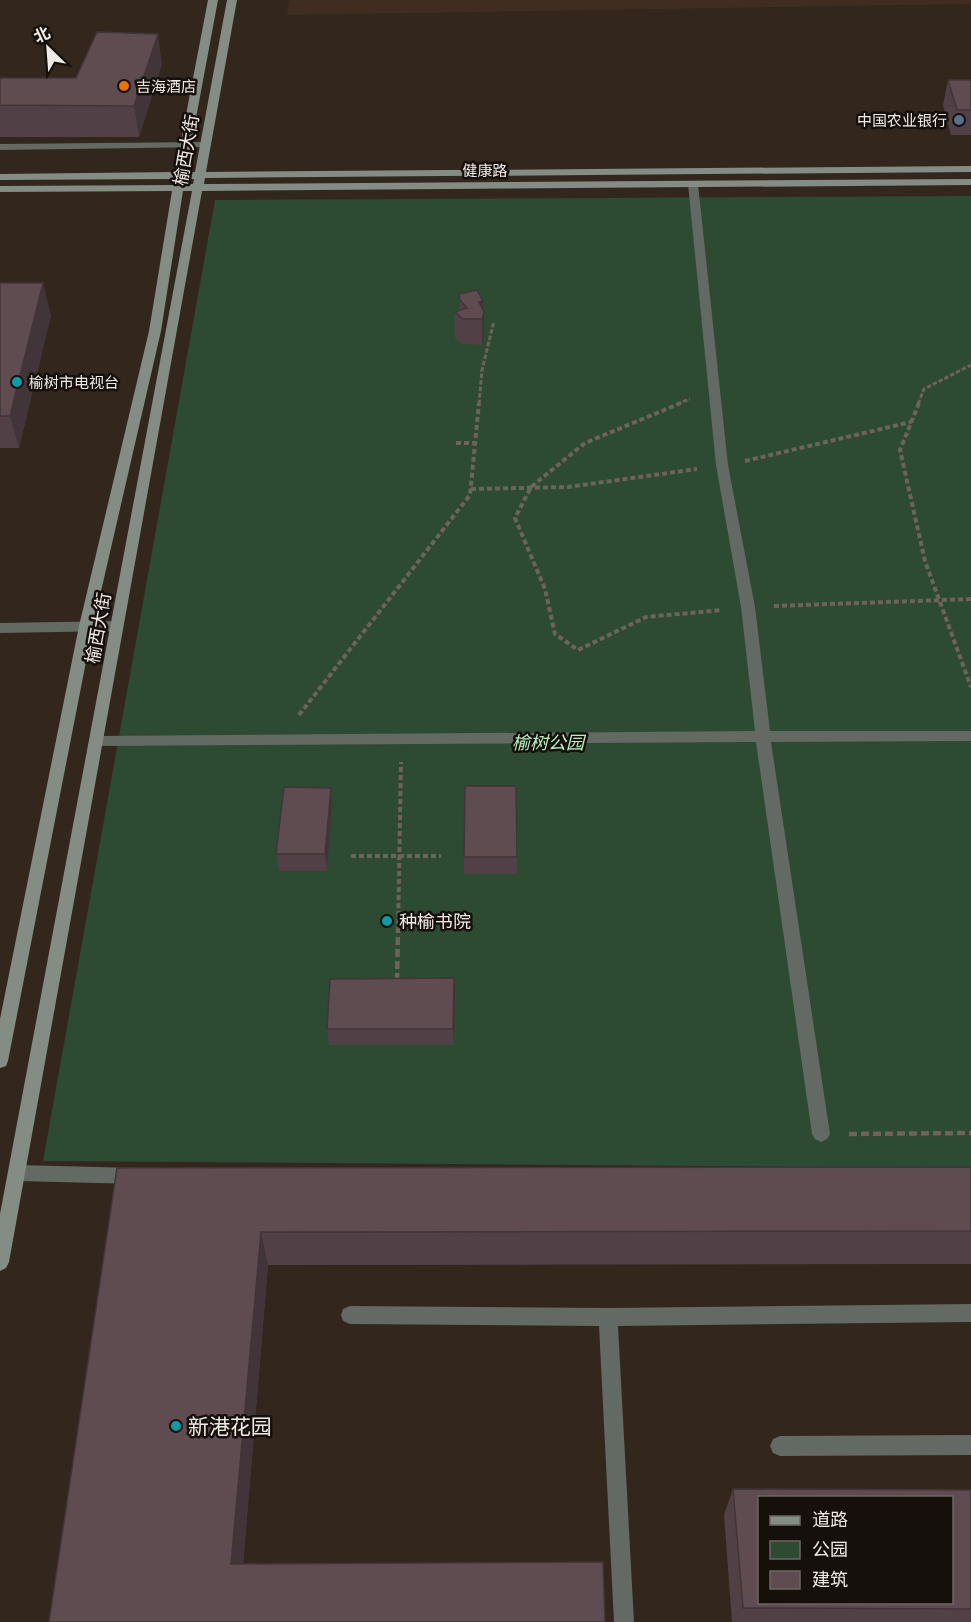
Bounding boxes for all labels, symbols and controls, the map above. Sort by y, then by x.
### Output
north arrow [18,18,78,78]
text: 北 [30,22,53,47]
place label: 吉海酒店 [136,77,196,96]
marker: 吉海酒店 [117,79,131,93]
place label: 中国农业银行 [857,111,947,130]
street label: 榆西大街 [168,113,204,187]
marker: 中国农业银行 [952,113,966,127]
street label: 健康路 [462,161,508,180]
place label: 榆树市电视台 [29,373,119,392]
marker: 榆树市电视台 [10,375,24,389]
street label: 榆西大街 [80,591,116,665]
park label: 榆树公园 [512,731,587,754]
place label: 种榆书院 [399,910,471,933]
marker: 种榆书院 [380,914,394,928]
place label: 新港花园 [188,1413,272,1440]
marker: 新港花园 [169,1419,183,1433]
legend [758,1496,953,1604]
text: 道路 [812,1508,848,1531]
text: 公园 [812,1538,848,1561]
text: 建筑 [812,1568,848,1591]

